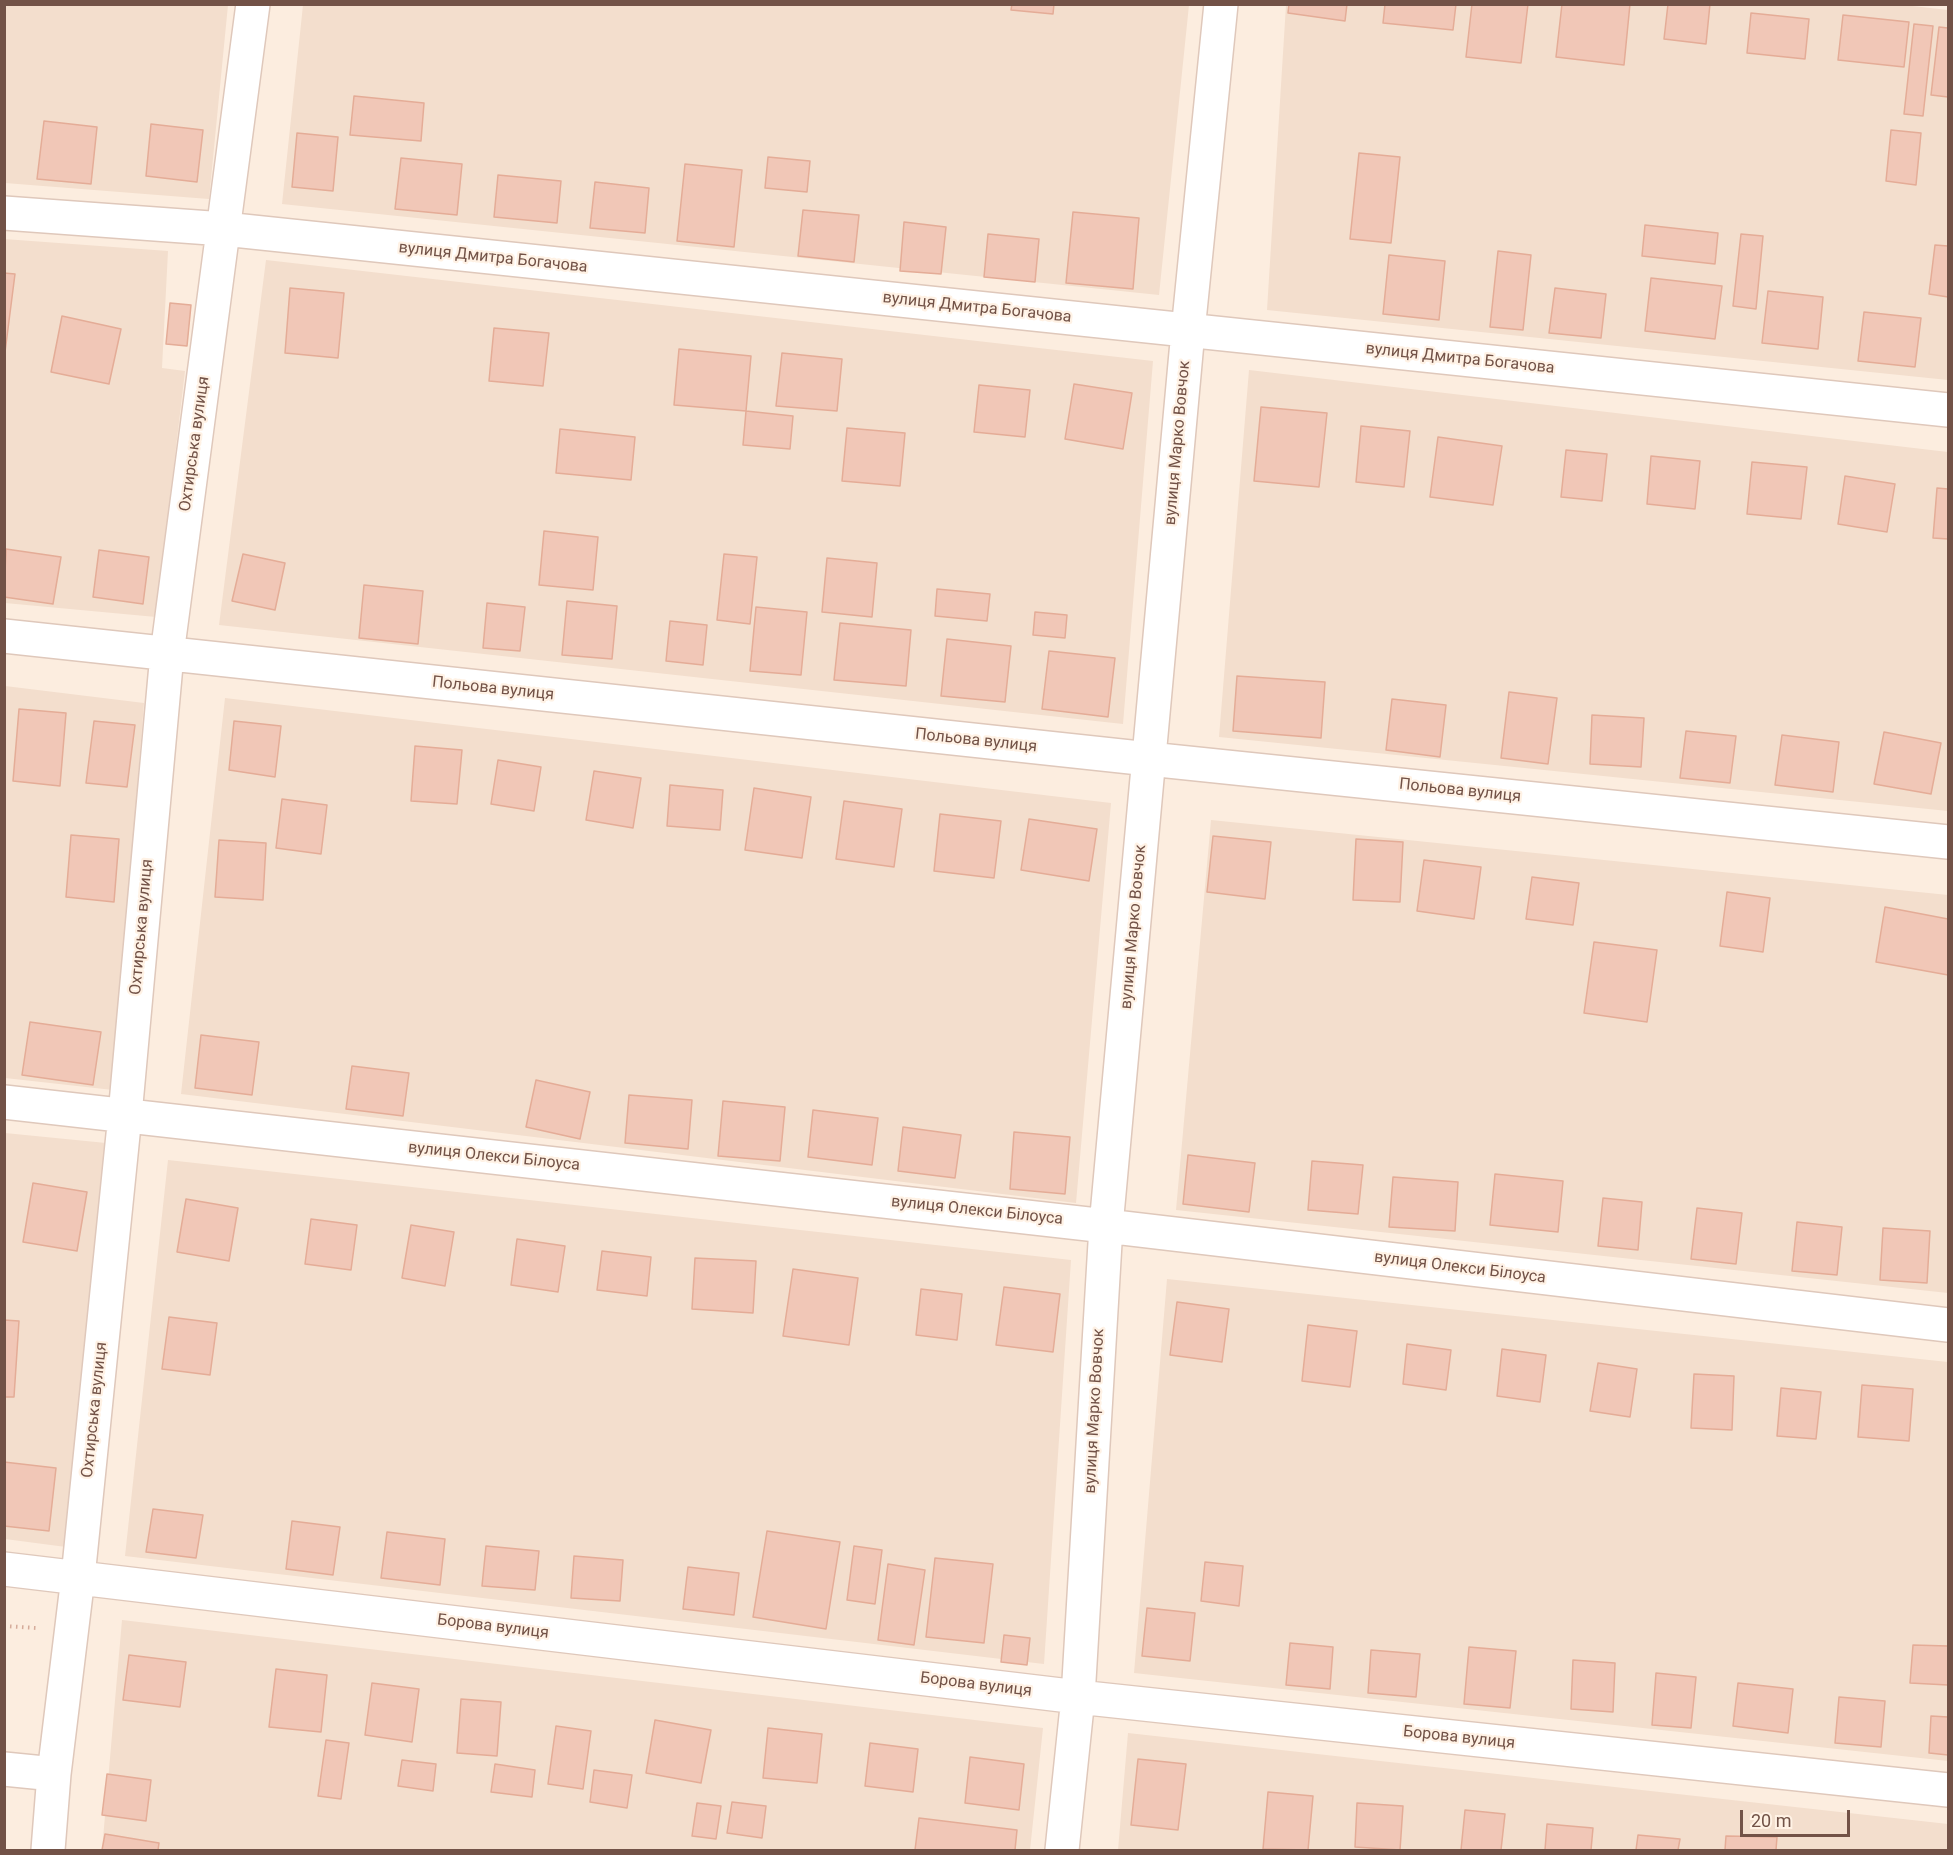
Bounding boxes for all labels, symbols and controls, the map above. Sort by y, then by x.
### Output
street label: вулиця Дмитра Богачова [398,239,588,277]
street label: вулиця Дмитра Богачова [882,289,1072,327]
street label: вулиця Дмитра Богачова [1365,340,1555,378]
street label: вулиця Марко Вовчок [1161,360,1195,526]
street label: Охтирська вулиця [176,375,214,513]
street label: Польова вулиця [431,673,555,705]
street label: Польова вулиця [914,725,1038,757]
street label: Польова вулиця [1398,775,1522,807]
street label: вулиця Марко Вовчок [1117,844,1151,1010]
street label: Охтирська вулиця [126,858,158,996]
street label: вулиця Олекси Білоуса [407,1138,581,1176]
street label: вулиця Олекси Білоуса [890,1192,1064,1230]
street label: вулиця Олекси Білоуса [1373,1248,1547,1288]
street label: вулиця Марко Вовчок [1081,1328,1109,1494]
street label: Охтирська вулиця [78,1341,112,1479]
street label: Борова вулиця [436,1611,550,1643]
street label: Борова вулиця [919,1669,1033,1701]
street label: Борова вулиця [1402,1723,1516,1753]
scale bar [1743,1798,1852,1836]
text: 20 m [1751,1810,1791,1831]

